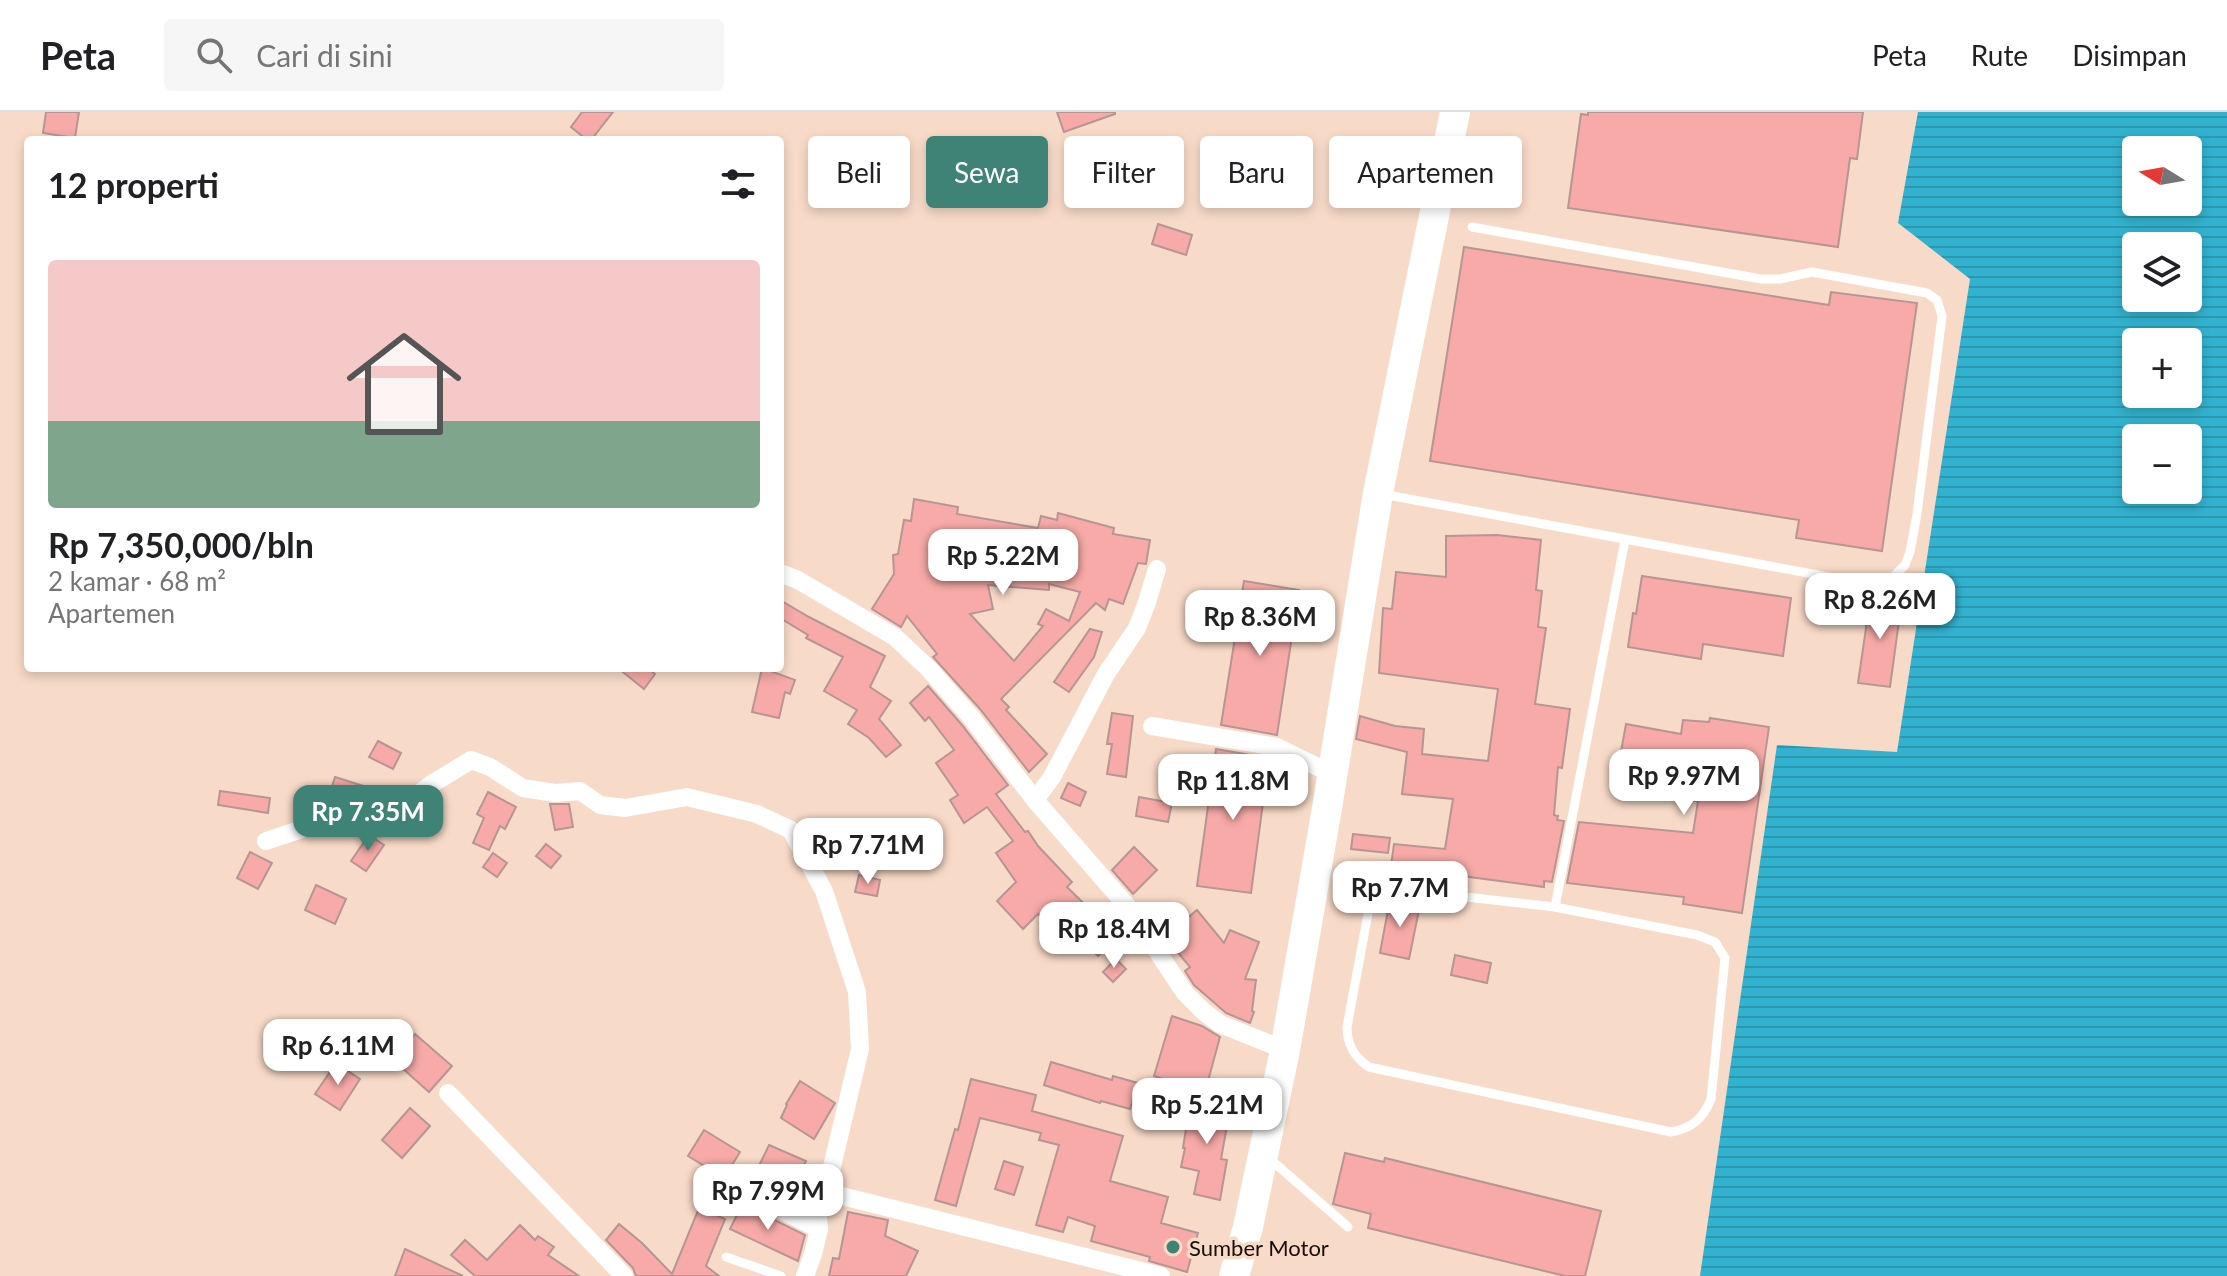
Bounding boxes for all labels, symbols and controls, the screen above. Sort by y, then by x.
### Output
search box [164,19,724,91]
text: Peta [40,32,116,78]
icon: search [192,33,236,77]
text: Cari di sini [256,37,393,73]
text: Peta [1872,38,1927,72]
text: Rute [1971,38,2028,72]
text: Disimpan [2072,38,2187,72]
chip: Beli [808,136,910,208]
chip: Sewa [926,136,1048,208]
chip: Filter [1064,136,1184,208]
chip: Baru [1200,136,1313,208]
chip: Apartemen [1329,136,1522,208]
north arrow [2122,136,2202,216]
map controls [2122,136,2202,504]
icon: filters [716,162,760,206]
text: 12 properti [48,164,219,205]
button: layers [2122,232,2202,312]
icon: home [332,312,476,456]
button: + [2122,328,2202,408]
button: − [2122,424,2202,504]
text: Rp 7,350,000/bln [48,524,314,565]
pin: Rp 5.22M [920,529,1086,597]
text: Rp 5.22M [946,539,1060,571]
text: 2 kamar · 68 m² [48,565,226,597]
pin: Rp 8.26M [1797,573,1963,641]
text: Rp 8.26M [1823,583,1937,615]
pin: Rp 8.36M [1177,590,1343,658]
text: Apartemen [48,597,175,629]
text: Rp 8.36M [1203,600,1317,632]
pin: Rp 9.97M [1601,749,1767,817]
pin: Rp 11.8M [1150,754,1316,822]
text: Rp 9.97M [1627,759,1741,791]
text: Rp 11.8M [1176,764,1290,796]
pin: Rp 7.35M [285,785,451,853]
text: Rp 7.35M [311,795,425,827]
pin: Rp 7.71M [785,818,951,886]
text: Rp 7.71M [811,828,925,860]
pin: Rp 7.7M [1326,861,1474,929]
text: Rp 7.7M [1351,871,1449,903]
pin: Rp 18.4M [1031,902,1197,970]
text: Rp 18.4M [1057,912,1171,944]
pin: Rp 6.11M [255,1019,421,1087]
text: Rp 6.11M [281,1029,395,1061]
pin: Rp 5.21M [1124,1078,1290,1146]
text: Rp 5.21M [1150,1088,1264,1120]
pin: Rp 7.99M [685,1164,851,1232]
text: Rp 7.99M [711,1174,825,1206]
place label: Sumber Motor [1189,1234,1329,1261]
marker: Sumber Motor [1164,1238,1182,1256]

